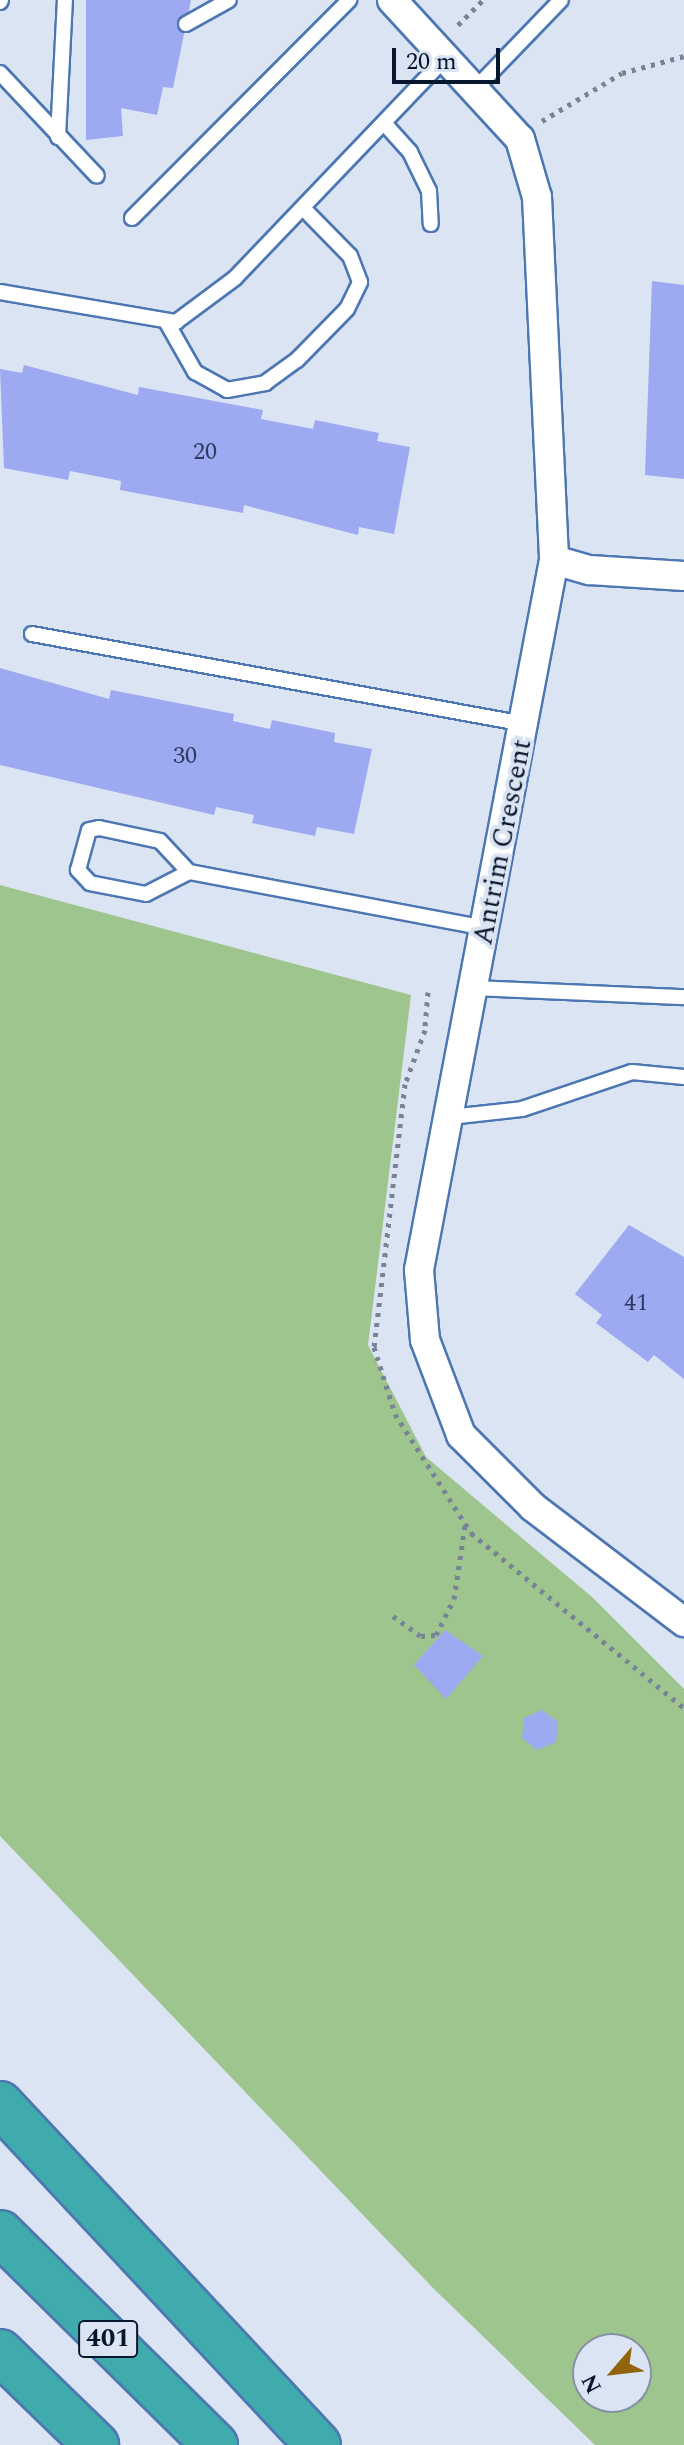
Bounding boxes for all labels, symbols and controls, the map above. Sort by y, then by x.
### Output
scale bar [396,32,504,82]
text: 20 m [406,44,457,80]
house number: 20 [193,439,217,467]
street label: Antrim Crescent [467,736,539,948]
house number: 30 [173,743,197,771]
house number: 41 [624,1290,648,1318]
road number: 401 [78,2317,138,2361]
north arrow [572,2333,652,2413]
text: N [573,2368,611,2399]

